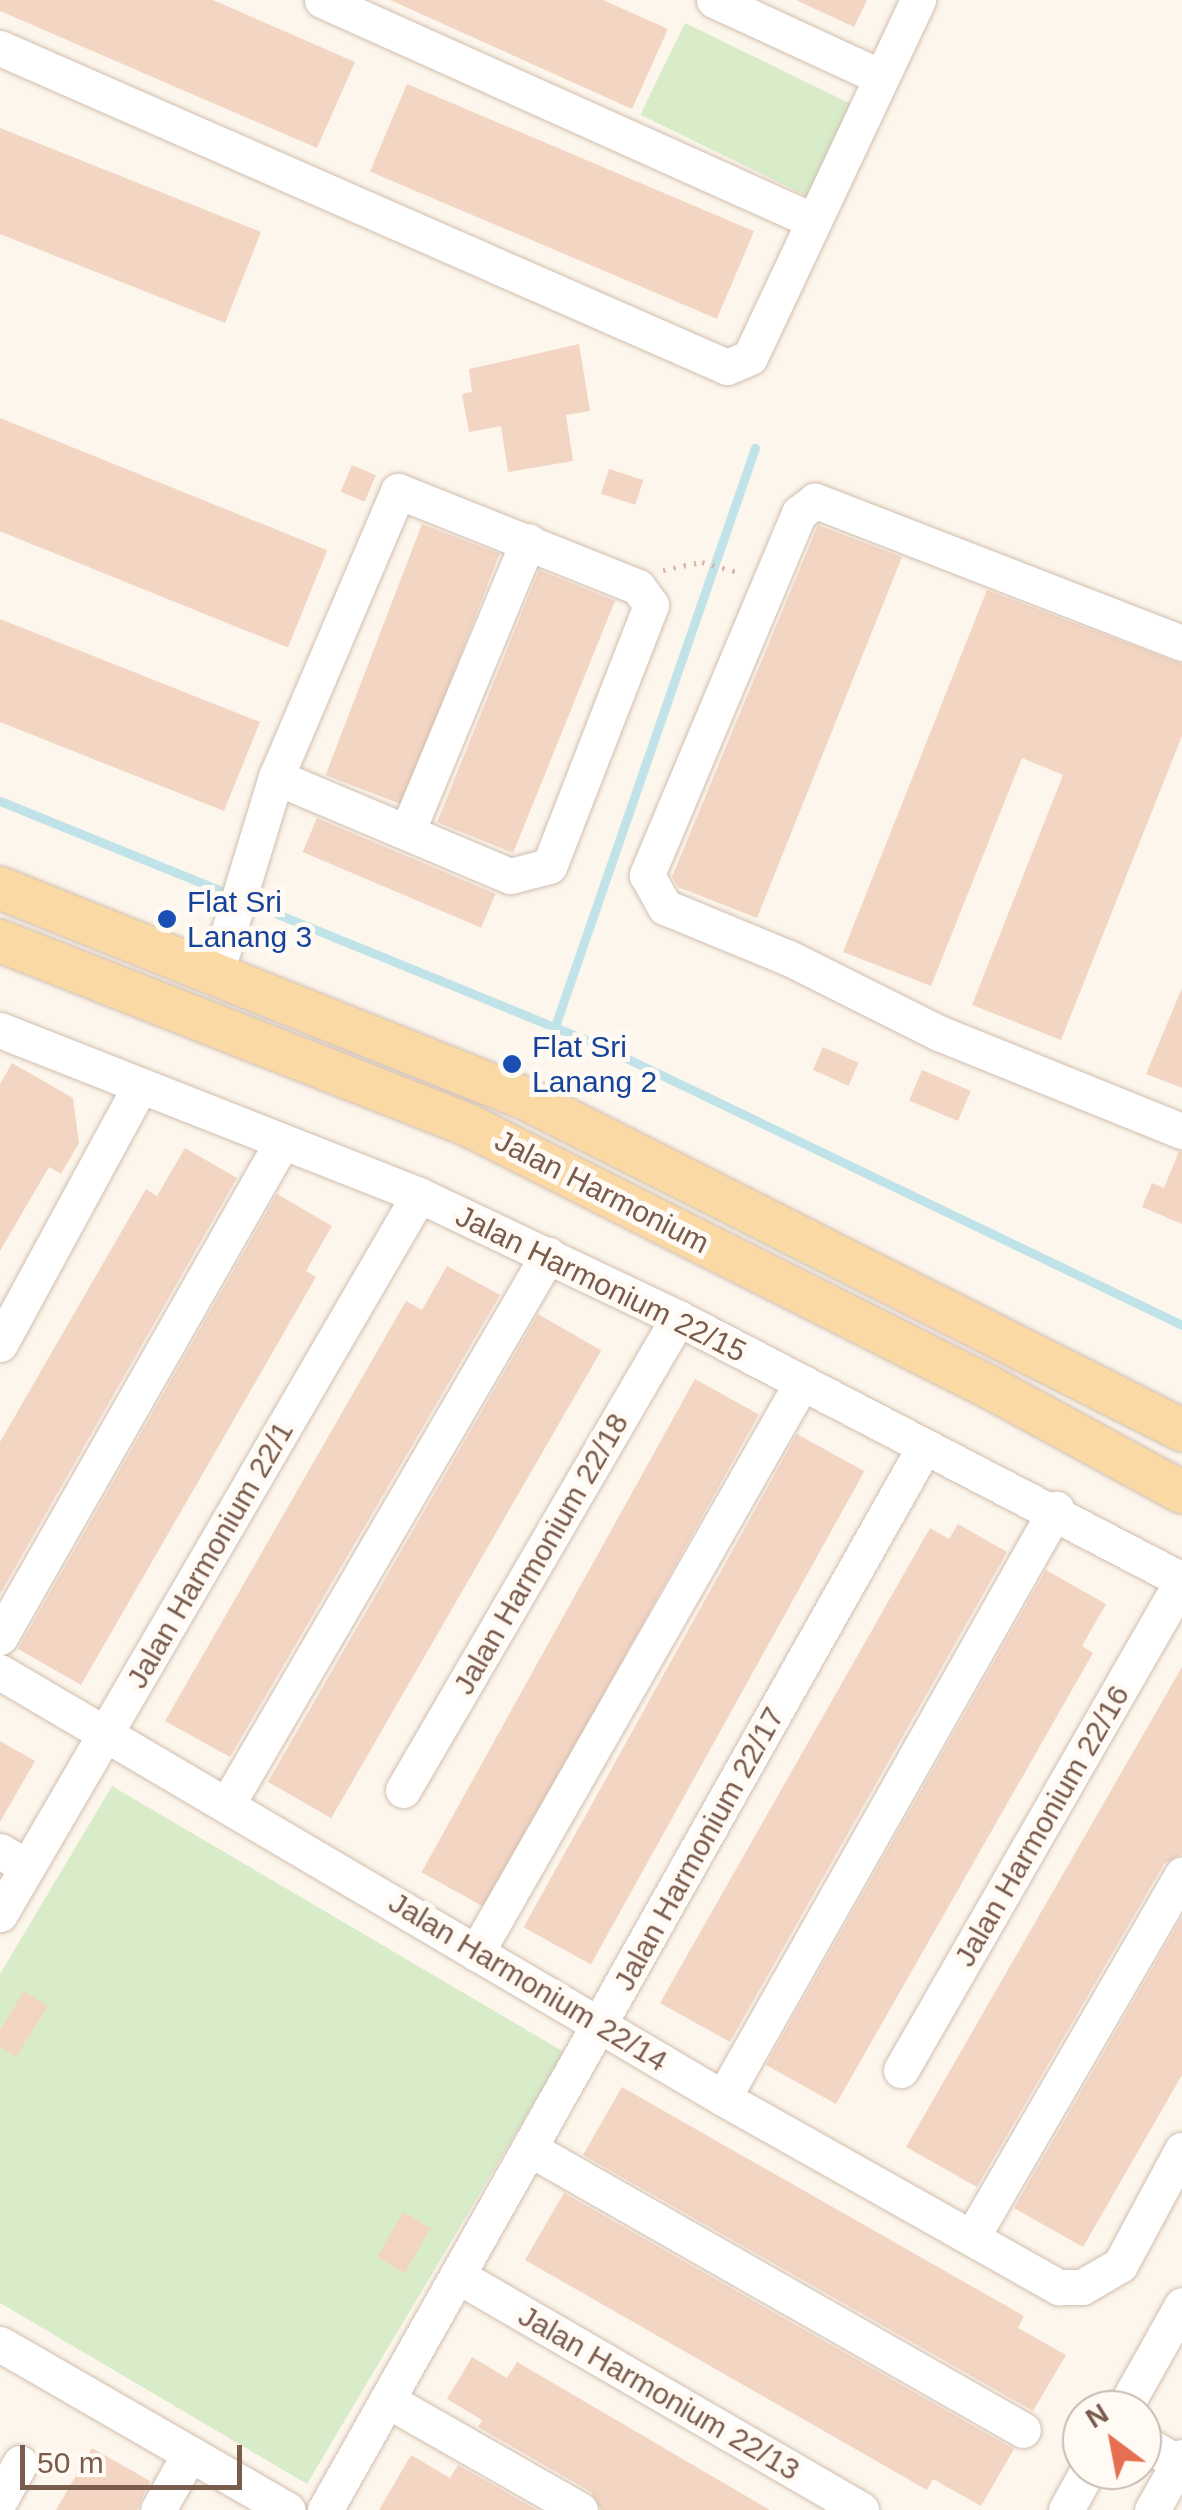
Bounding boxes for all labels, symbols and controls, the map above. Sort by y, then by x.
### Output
place label: Flat Sri Lanang 3 [187,884,312,954]
marker: Flat Sri Lanang 3 [156,908,178,930]
place label: Flat Sri Lanang 2 [532,1029,657,1100]
marker: Flat Sri Lanang 2 [501,1053,523,1075]
street label: Jalan Harmonium [489,1123,715,1261]
street label: Jalan Harmonium 22/15 [450,1198,752,1370]
street label: Jalan Harmonium 22/18 [446,1407,636,1701]
street label: Jalan Harmonium 22/1 [119,1415,301,1695]
street label: Jalan Harmonium 22/16 [947,1679,1137,1973]
street label: Jalan Harmonium 22/17 [606,1701,792,1997]
street label: Jalan Harmonium 22/14 [382,1885,674,2079]
street label: Jalan Harmonium 22/13 [512,2298,806,2488]
north arrow [1062,2390,1162,2490]
text: N [1080,2397,1114,2434]
scale bar [25,2425,248,2487]
text: 50 m [37,2446,104,2479]

